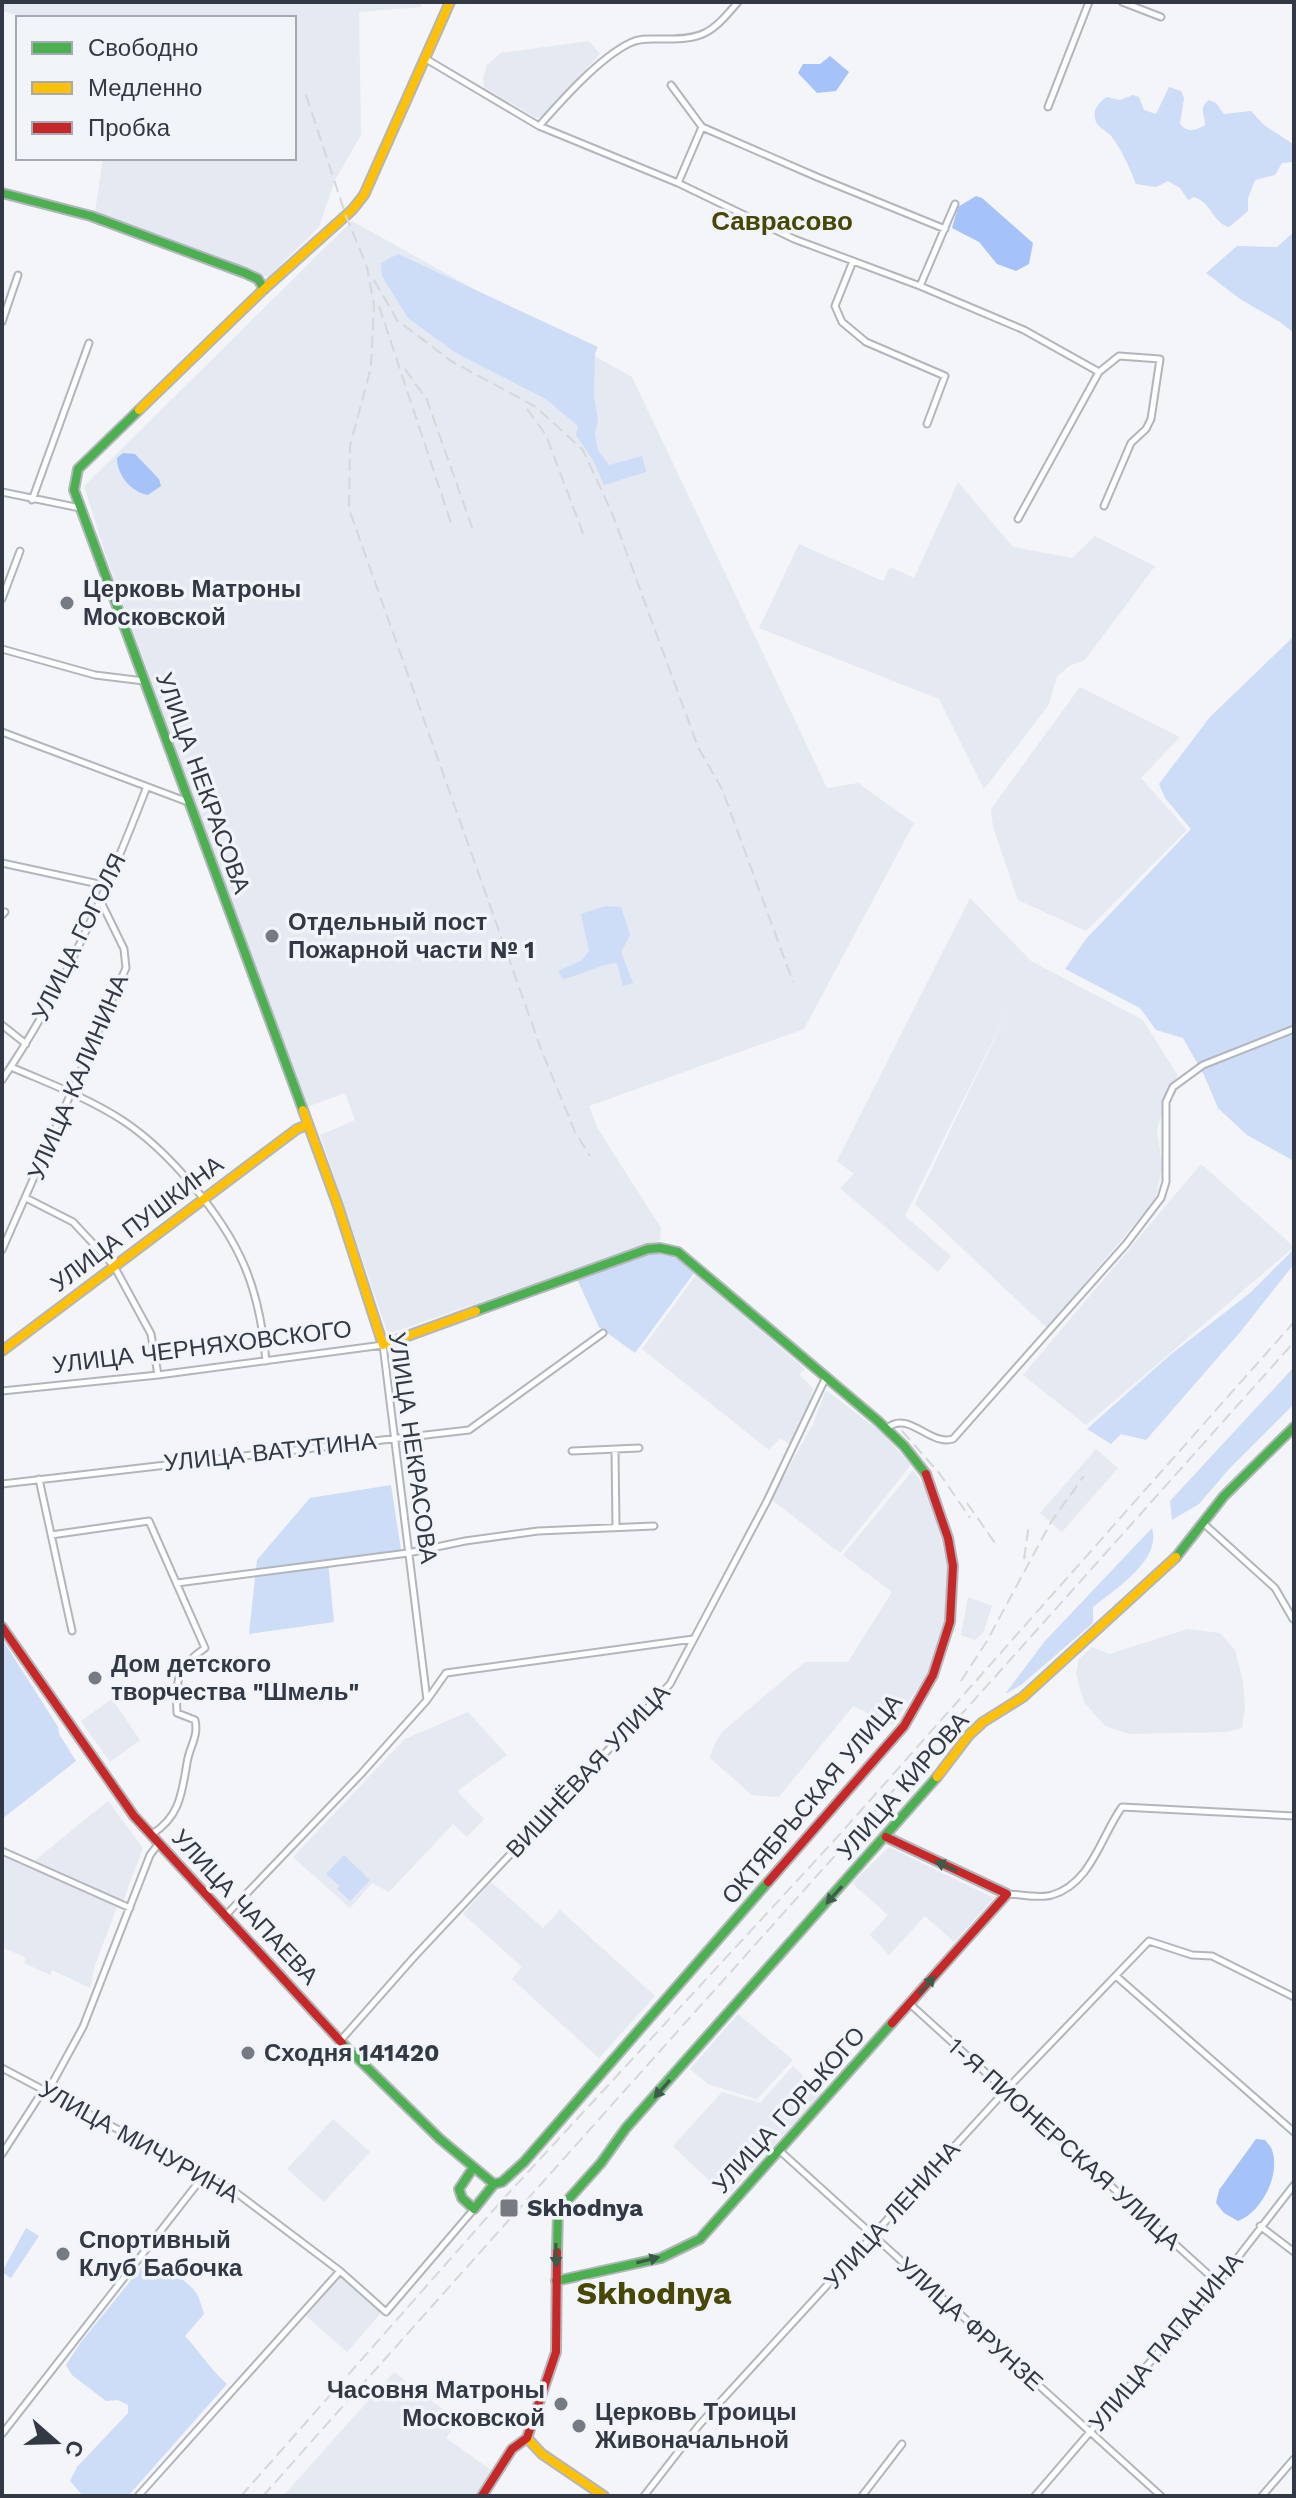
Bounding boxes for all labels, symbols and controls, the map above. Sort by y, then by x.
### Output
legend [16,16,296,160]
text: Свободно [88,34,198,62]
text: Медленно [88,74,202,102]
text: Пробка [88,114,171,142]
district label: Саврасово [711,206,853,236]
place label: Церковь Матроны Московской [83,575,301,631]
marker: Церковь Матроны Московской [58,594,76,612]
street label: УЛИЦА НЕКРАСОВА [150,669,256,897]
street label: УЛИЦА ГОГОЛЯ [26,849,132,1025]
place label: Отдельный пост Пожарной части № 1 [288,908,535,964]
marker: Отдельный пост Пожарной части № 1 [263,927,281,945]
street label: УЛИЦА КАЛИНИНА [22,970,134,1184]
street label: УЛИЦА ПУШКИНА [45,1150,229,1298]
street label: УЛИЦА ЧЕРНЯХОВСКОГО [51,1315,353,1379]
street label: УЛИЦА НЕКРАСОВА [383,1331,443,1565]
street label: УЛИЦА ВАТУТИНА [162,1427,378,1477]
place label: Дом детского творчества "Шмель" [111,1650,359,1706]
marker: Дом детского творчества "Шмель" [86,1669,104,1687]
street label: ВИШНЁВАЯ УЛИЦА [501,1679,675,1863]
street label: ОКТЯБРЬСКАЯ УЛИЦА [716,1688,908,1910]
street label: УЛИЦА КИРОВА [831,1707,975,1865]
street label: УЛИЦА ЧАПАЕВА [166,1824,324,1990]
one-way arrow [935,1859,958,1873]
one-way arrow [826,1885,844,1904]
one-way arrow [917,1976,935,1995]
street label: УЛИЦА ГОРЬКОГО [707,2021,871,2199]
street label: 1-Я ПИОНЕРСКАЯ УЛИЦА [942,2032,1186,2256]
place label: Сходня 141420 [264,2039,439,2067]
marker: Сходня 141420 [239,2044,257,2062]
street label: УЛИЦА МИЧУРИНА [34,2075,244,2209]
one-way arrow [654,2079,671,2099]
street label: УЛИЦА ЛЕНИНА [818,2135,966,2295]
place label: Skhodnya [527,2194,643,2222]
marker: Skhodnya [498,2197,520,2219]
place label: Спортивный Клуб Бабочка [79,2226,243,2282]
one-way arrow [550,2243,562,2268]
marker: Спортивный Клуб Бабочка [54,2245,72,2263]
street label: УЛИЦА ПАПАНИНА [1083,2247,1249,2437]
street label: УЛИЦА ФРУНЗЕ [891,2251,1049,2397]
one-way arrow [636,2254,661,2266]
district label: Skhodnya [577,2274,732,2312]
place label: Часовня Матроны Московской [327,2376,545,2432]
marker: Часовня Матроны Московской [552,2395,570,2413]
place label: Церковь Троицы Живоначальной [594,2398,797,2454]
north arrow [16,2402,96,2482]
marker: Церковь Троицы Живоначальной [570,2417,588,2435]
text: С [60,2437,89,2461]

